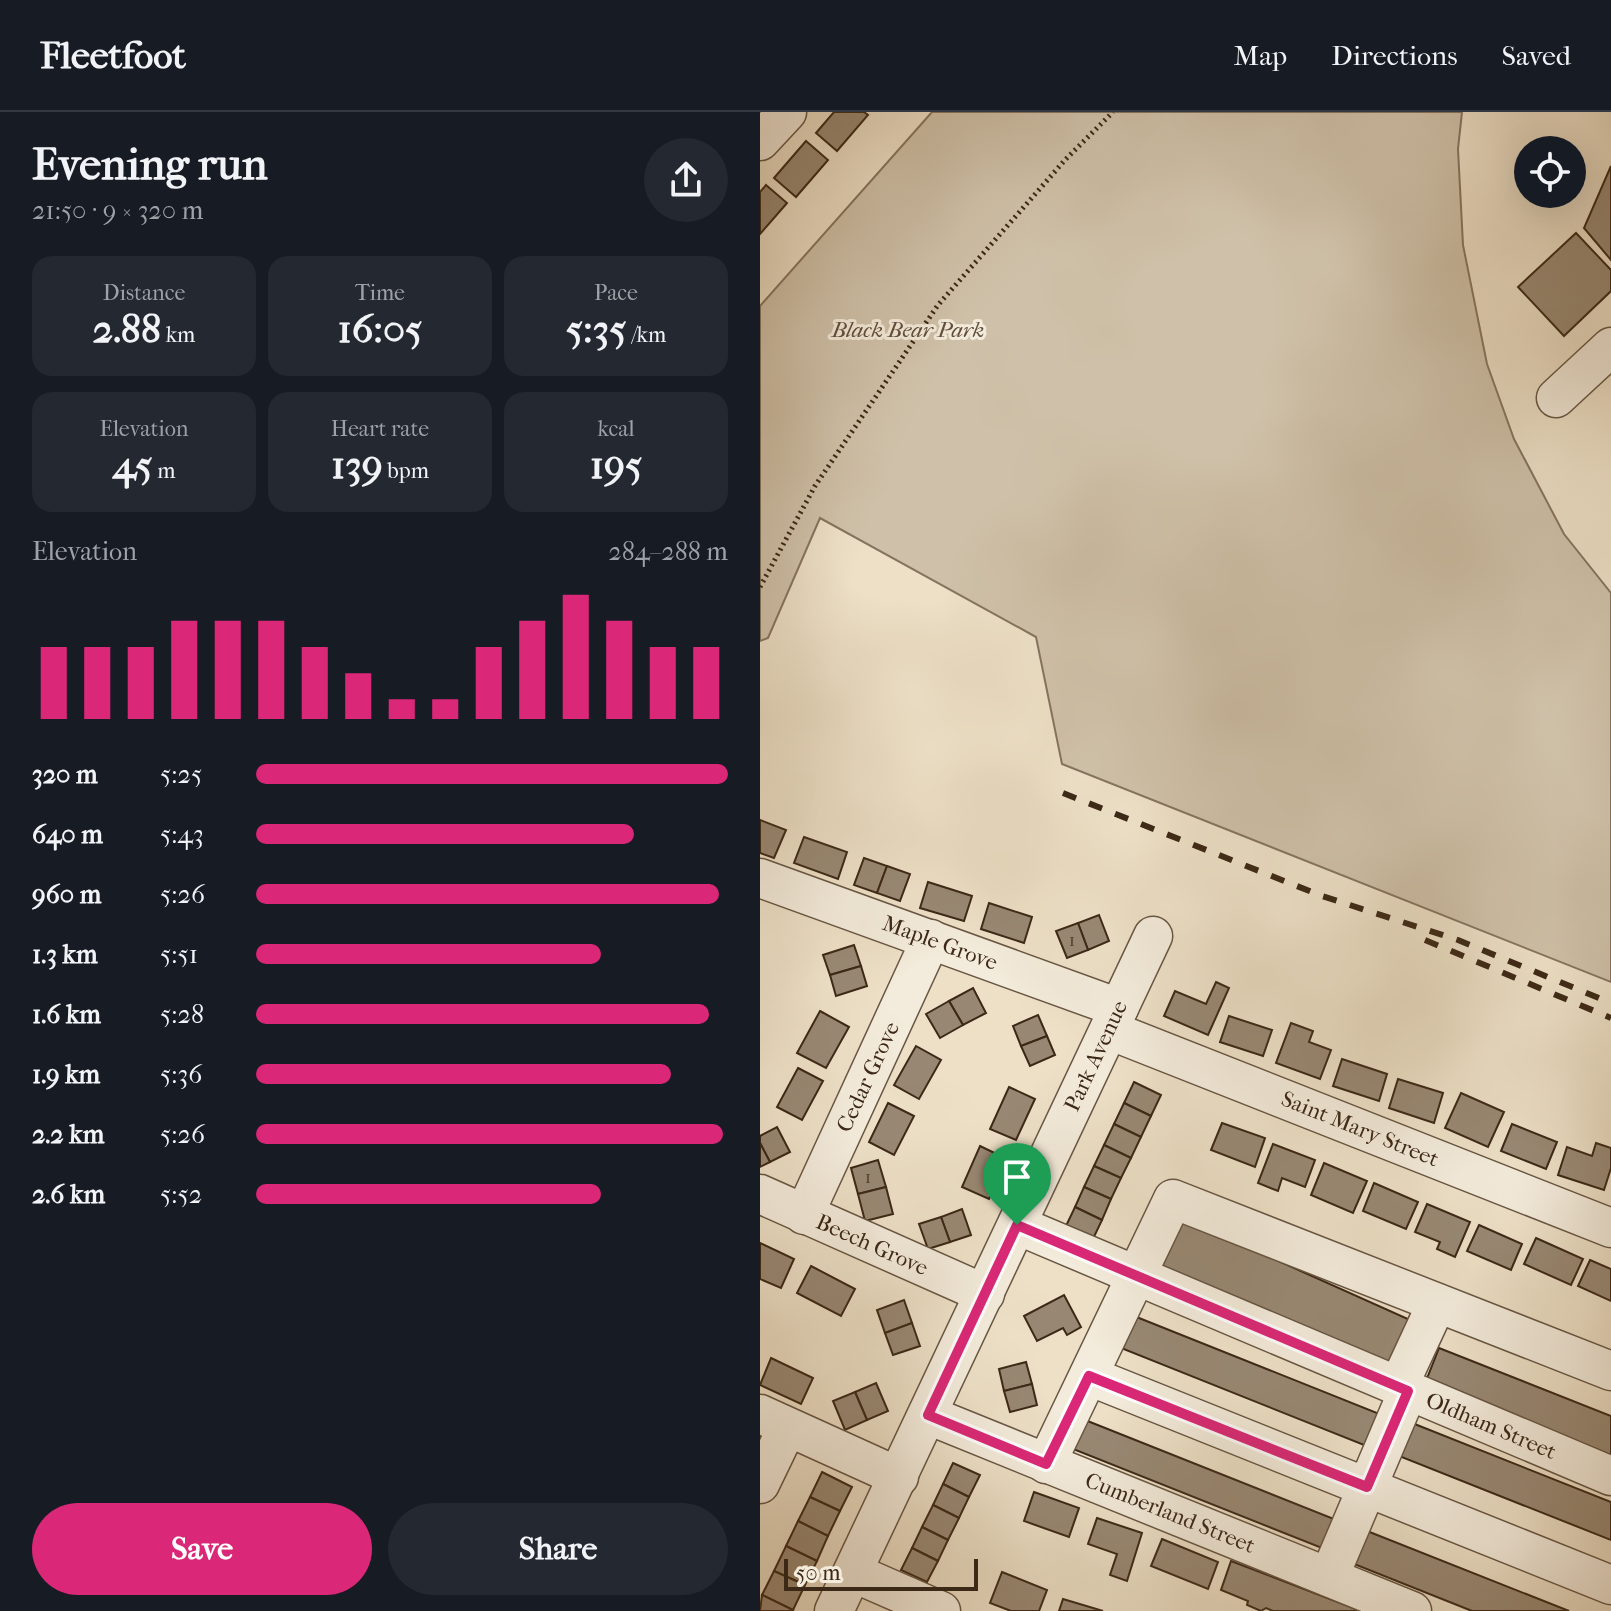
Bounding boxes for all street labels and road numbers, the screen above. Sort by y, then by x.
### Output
street label: Maple Grove [879,910,1001,976]
street label: Park Avenue [1059,996,1133,1116]
street label: Cedar Grove [831,1018,905,1136]
street label: Saint Mary Street [1278,1086,1443,1172]
street label: Beech Grove [812,1209,932,1281]
street label: Oldham Street [1422,1387,1560,1465]
street label: Cumberland Street [1081,1467,1259,1559]

